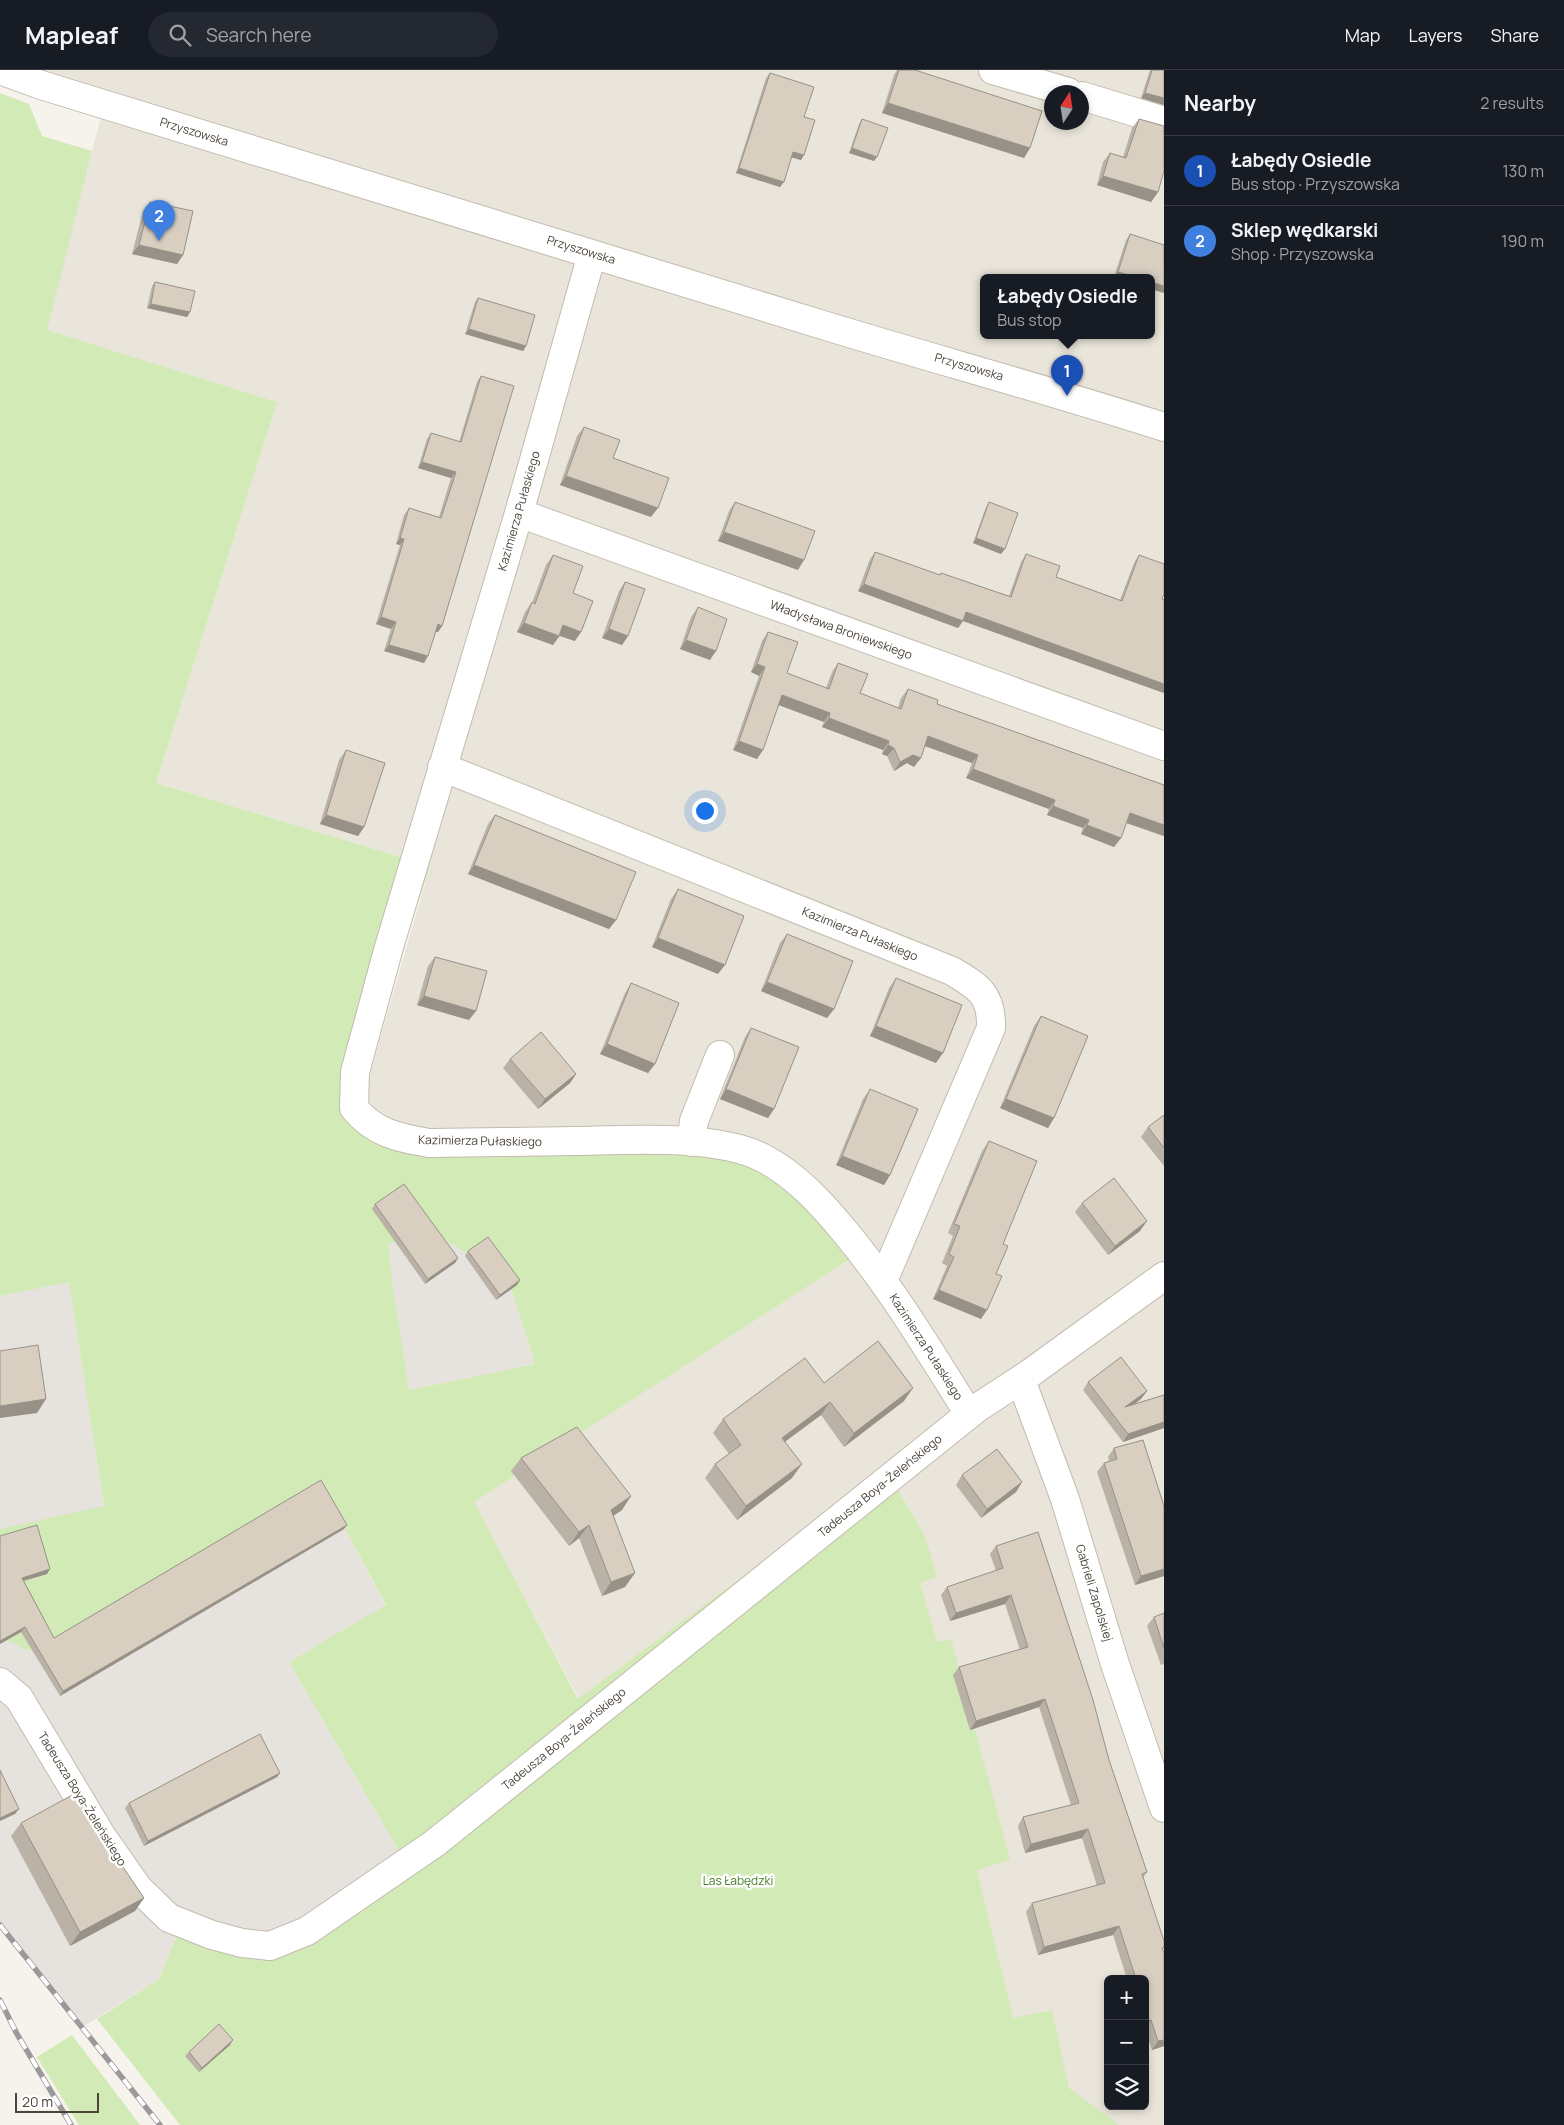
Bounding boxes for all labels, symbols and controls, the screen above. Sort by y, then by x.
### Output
search box [148,12,498,57]
text: Mapleaf [25,18,118,51]
icon: search [166,21,194,49]
text: Search here [206,22,312,48]
text: Map [1345,23,1380,47]
text: Layers [1408,23,1462,47]
text: Share [1490,23,1539,47]
north arrow [1044,85,1089,130]
text: Nearby [1184,89,1256,117]
text: 2 results [1480,92,1544,114]
street label: Przyszowska [158,113,231,150]
text: Łabędy Osiedle [1231,147,1371,173]
text: 1 [1196,160,1204,182]
text: 130 m [1502,160,1544,182]
text: Bus stop · Przyszowska [1231,173,1400,195]
pin: 2 [143,200,175,241]
text: Sklep wędkarski [1231,217,1378,243]
text: 2 [1195,230,1205,252]
text: 190 m [1501,230,1544,252]
street label: Przyszowska [545,231,618,268]
text: Shop · Przyszowska [1231,243,1374,265]
popup [980,274,1155,339]
text: Łabędy Osiedle [997,283,1138,309]
text: Bus stop [997,309,1062,331]
street label: Przyszowska [933,349,1006,384]
pin: 1 [1051,355,1083,396]
street label: Kazimierza Pułaskiego [493,449,544,573]
street label: Władysława Broniewskiego [768,596,915,663]
your location [692,798,718,824]
street label: Kazimierza Pułaskiego [800,902,921,965]
street label: Kazimierza Pułaskiego [418,1131,542,1150]
street label: Kazimierza Pułaskiego [886,1290,967,1403]
street label: Tadeusza Boya-Żeleńskiego [814,1430,945,1541]
street label: Gabrieli Zapolskiej [1072,1542,1117,1643]
street label: Tadeusza Boya-Żeleńskiego [498,1683,629,1794]
street label: Tadeusza Boya-Żeleńskiego [34,1728,131,1869]
park label: Las Łabędzki [703,1872,773,1889]
map controls [1104,1975,1149,2110]
button: + [1104,1975,1149,2020]
button: − [1104,2020,1149,2065]
button: layers [1104,2065,1149,2110]
scale bar [15,2090,99,2113]
text: 20 m [22,2092,53,2111]

